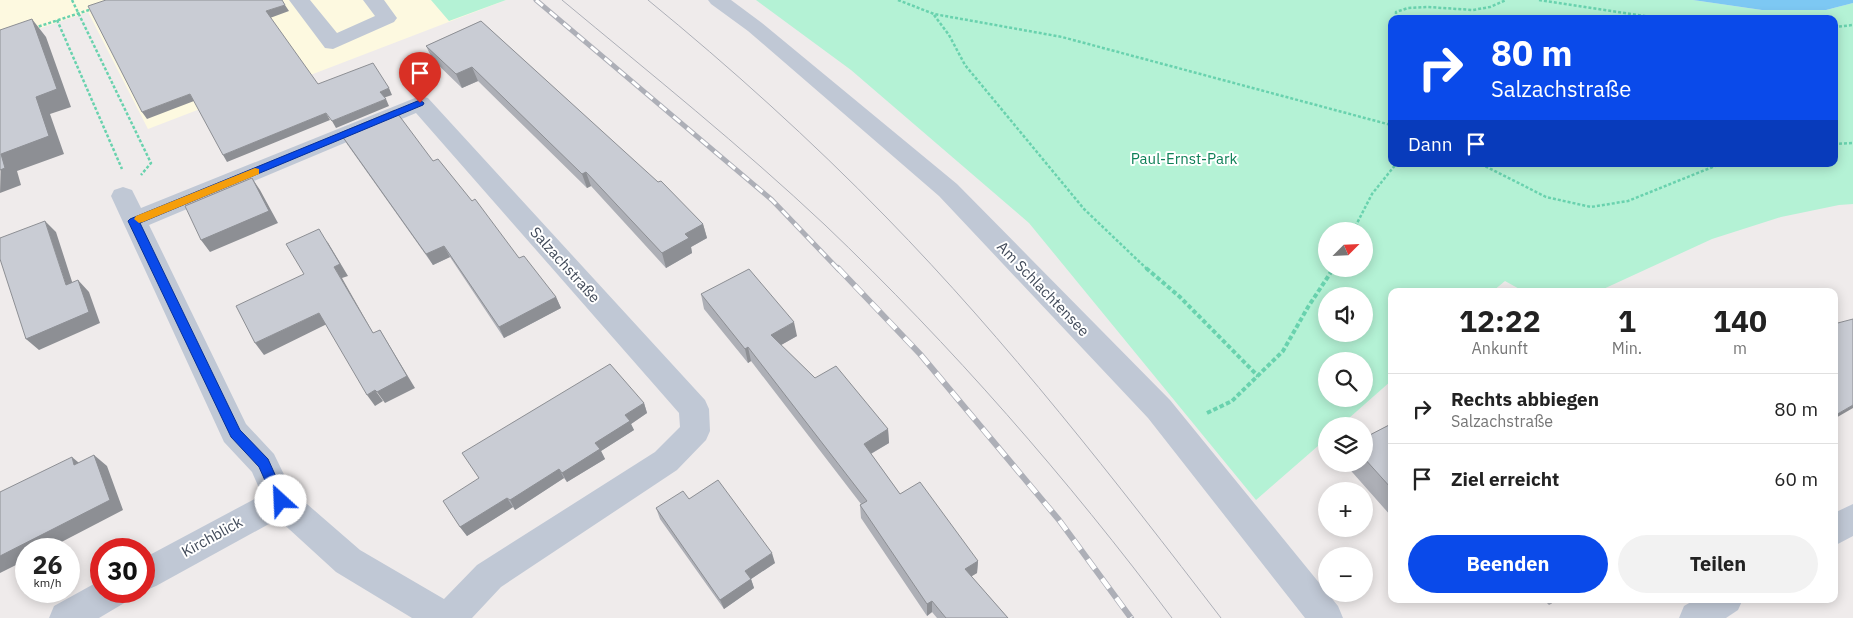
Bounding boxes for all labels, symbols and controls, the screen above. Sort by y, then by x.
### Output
text: 80 m [1491,30,1573,76]
icon: right [1408,35,1473,100]
pin [399,52,441,103]
icon: arrive [406,59,434,87]
text: Salzachstraße [1491,74,1631,103]
icon: arrive [1462,130,1490,158]
text: Dann [1408,132,1452,156]
park label: Paul-Ernst-Park [1131,149,1237,168]
north arrow [1318,222,1372,278]
map controls [1318,222,1373,602]
street label: Salzachstraße [526,223,604,307]
street label: Am Schlachtensee [993,237,1094,340]
button: sound [1318,287,1373,342]
text: 12:22 [1459,301,1541,340]
text: 1 [1618,301,1636,340]
text: 140 [1713,301,1767,340]
text: Ankunft [1472,338,1528,358]
text: Min. [1612,338,1642,358]
text: m [1733,338,1747,358]
button: search [1318,352,1373,407]
text: Rechts abbiegen [1451,387,1599,411]
icon: right [1408,395,1436,423]
text: 80 m [1774,397,1818,421]
text: Salzachstraße [1451,411,1553,431]
button: layers [1318,417,1373,472]
icon: arrive [1408,465,1436,493]
text: Ziel erreicht [1451,467,1559,491]
text: 60 m [1774,467,1818,491]
position arrow [254,474,306,526]
button: + [1318,482,1373,537]
street label: Kirchblick [178,512,246,561]
button: Beenden [1408,535,1608,593]
button: Teilen [1618,535,1818,593]
speed limit sign: 30 [90,538,155,603]
button: − [1318,547,1373,602]
text: 26 [32,548,63,581]
text: km/h [33,575,62,590]

